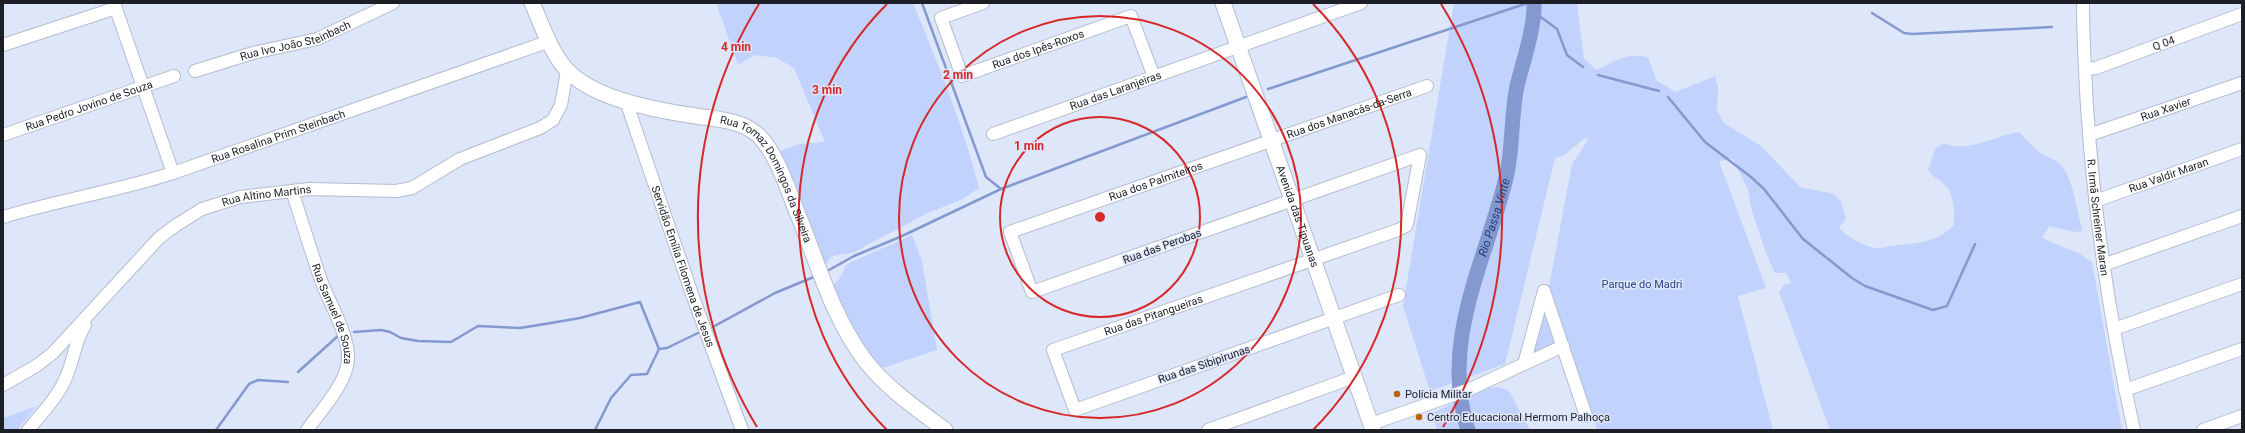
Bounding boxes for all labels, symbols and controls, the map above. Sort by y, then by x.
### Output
street label: Rua Ivo João Steinbach [239,18,353,64]
street label: Rua dos Ipês-Roxos [991,27,1086,72]
street label: Q 04 [2151,33,2177,54]
text: 4 min [721,40,751,54]
text: 2 min [943,68,973,82]
street label: Rua das Laranjeiras [1068,69,1163,113]
street label: Rua Pedro Jovino de Souza [24,78,155,134]
text: 3 min [812,83,842,97]
street label: Rua dos Manacás-da-Serra [1285,86,1413,142]
street label: Rua Xavier [2139,95,2193,124]
street label: Rua Rosalina Prim Steinbach [210,107,347,166]
street label: Rua Tomaz Domingos da Silveira [719,113,814,245]
text: 1 min [1014,139,1044,153]
street label: Rua Valdir Maran [2127,155,2210,196]
street label: R. Irmã Schreiner Maran [2084,158,2111,277]
street label: Rua dos Palmiteiros [1107,159,1205,204]
street label: Avenida das Tipuanas [1274,164,1321,270]
water label: Rio Passa Vinte [1476,177,1513,259]
street label: Rua Altino Martins [220,183,312,209]
street label: Servidão Emília Filomena de Jesus [648,184,717,350]
centre of rings [1093,210,1107,224]
street label: Rua das Perobas [1121,226,1203,267]
street label: Rua Samuel de Souza [309,262,354,365]
park label: Parque do Madri [1602,278,1682,291]
street label: Rua das Pitangueiras [1103,292,1205,339]
street label: Rua das Sibipirunas [1156,343,1252,386]
place label: Polícia Militar [1405,388,1472,401]
marker: Polícia Militar [1392,389,1402,399]
place label: Centro Educacional Hermom Palhoça [1427,411,1610,424]
marker: Centro Educacional Hermom Palhoça [1414,412,1424,422]

